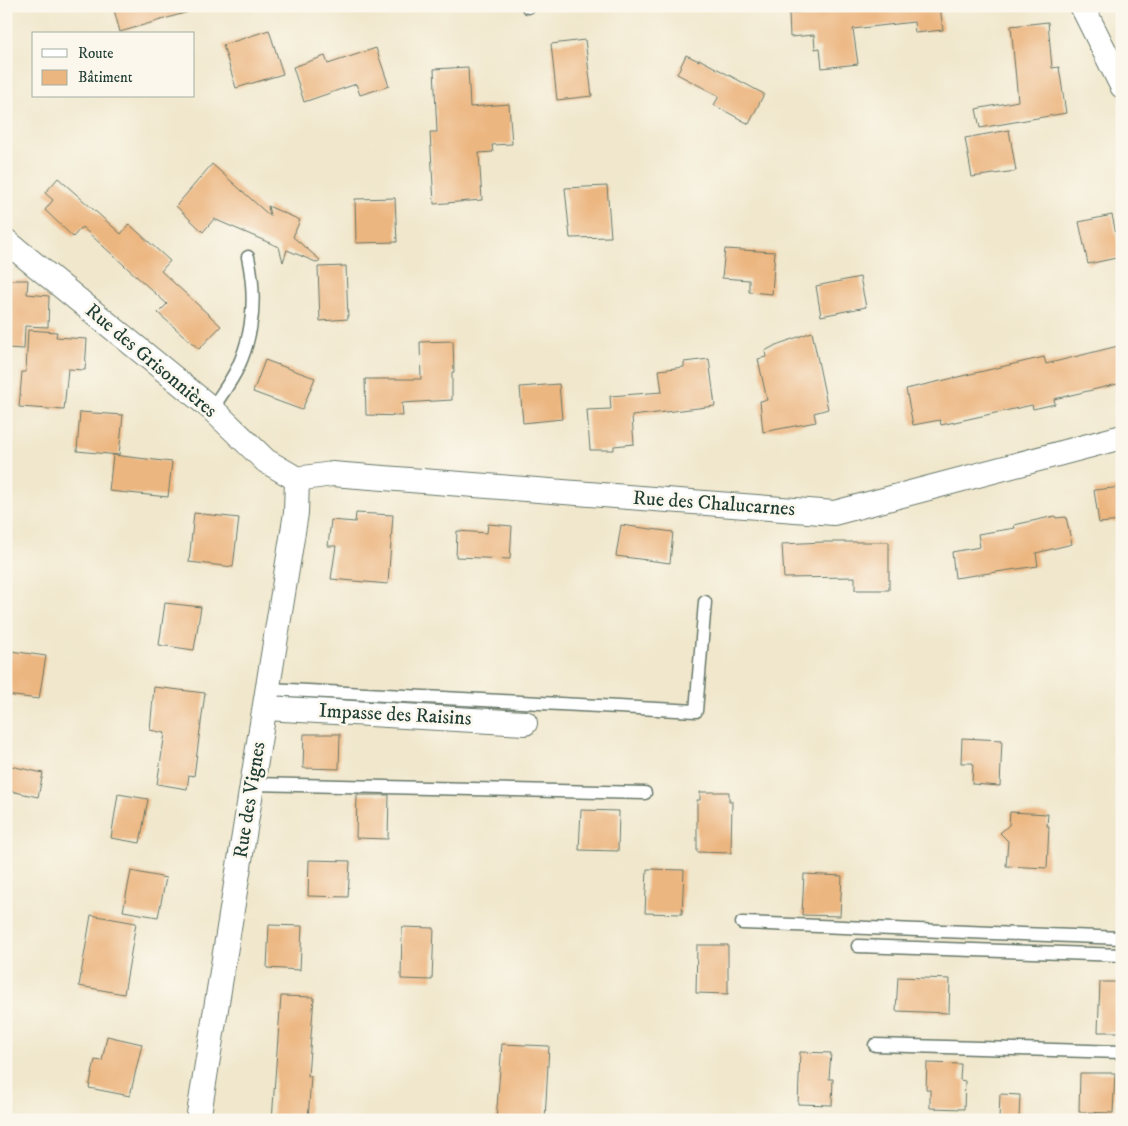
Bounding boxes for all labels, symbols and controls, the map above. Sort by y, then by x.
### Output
legend [32,32,195,98]
text: Route [78,44,113,63]
text: Bâtiment [78,68,133,87]
street label: Rue des Grisonnières [80,299,222,424]
street label: Rue des Chalucarnes [632,486,796,522]
street label: Impasse des Raisins [318,699,472,731]
street label: Rue des Vignes [228,740,272,860]

